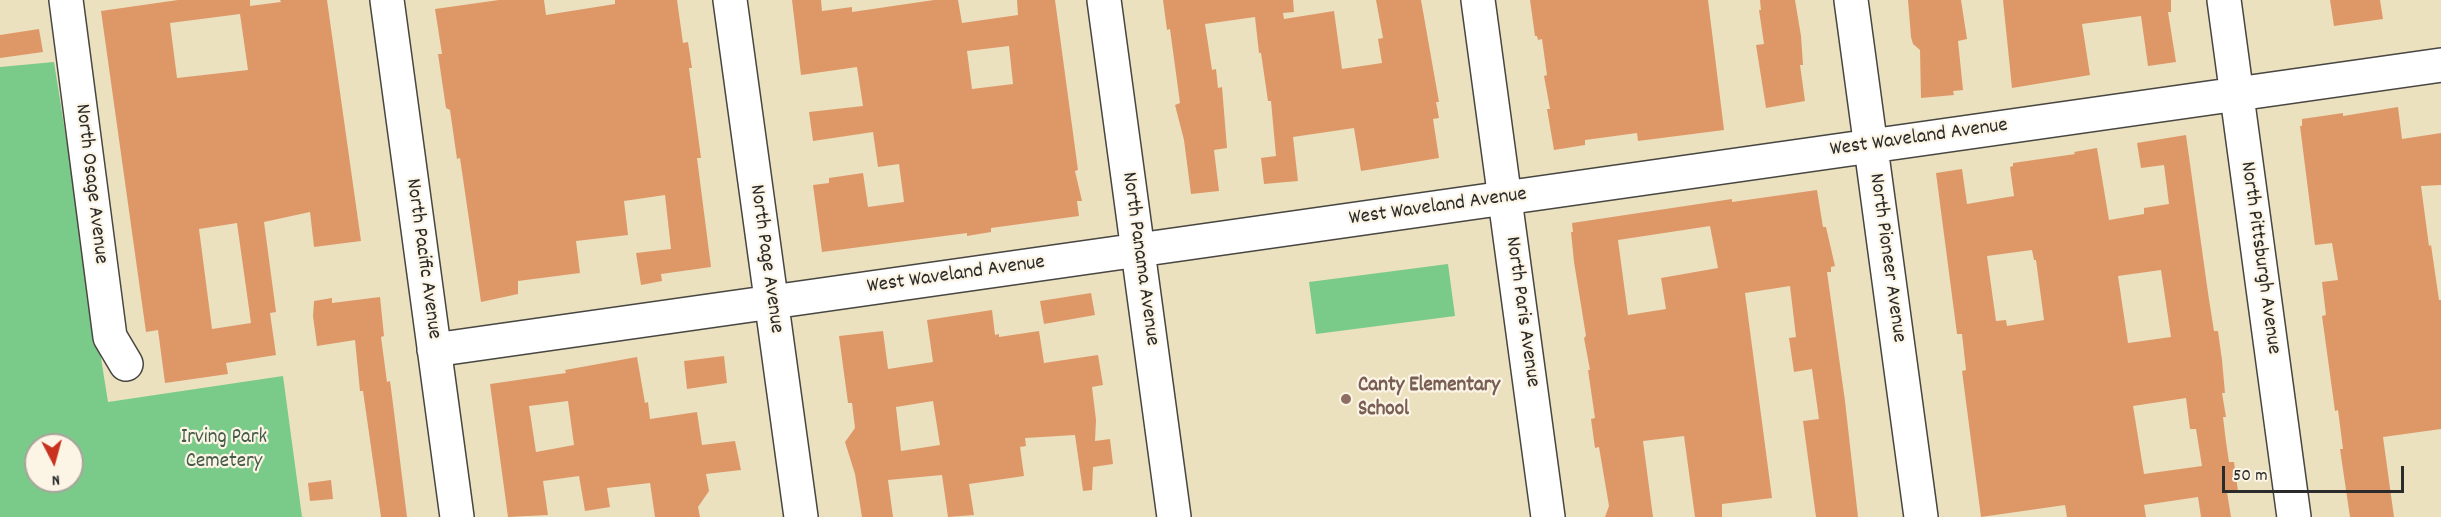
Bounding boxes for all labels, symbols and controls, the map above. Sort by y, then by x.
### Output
street label: North Osage Avenue [68,102,112,266]
street label: West Waveland Avenue [1828,114,2010,164]
street label: North Pittsburgh Avenue [2233,160,2285,356]
street label: North Panama Avenue [1114,171,1164,347]
street label: North Pioneer Avenue [1862,172,1910,344]
street label: North Pacific Avenue [398,177,446,341]
street label: North Page Avenue [742,183,788,335]
street label: West Waveland Avenue [1347,183,1529,233]
street label: North Paris Avenue [1498,235,1544,389]
street label: West Waveland Avenue [865,251,1047,301]
place label: Canty Elementary School [1358,374,1500,424]
marker: Canty Elementary School [1339,392,1353,406]
park label: Irving Park Cemetery [181,426,267,476]
north arrow [24,433,84,493]
scale bar [2225,454,2406,492]
text: 50 m [2233,464,2268,489]
text: N [51,468,61,491]

